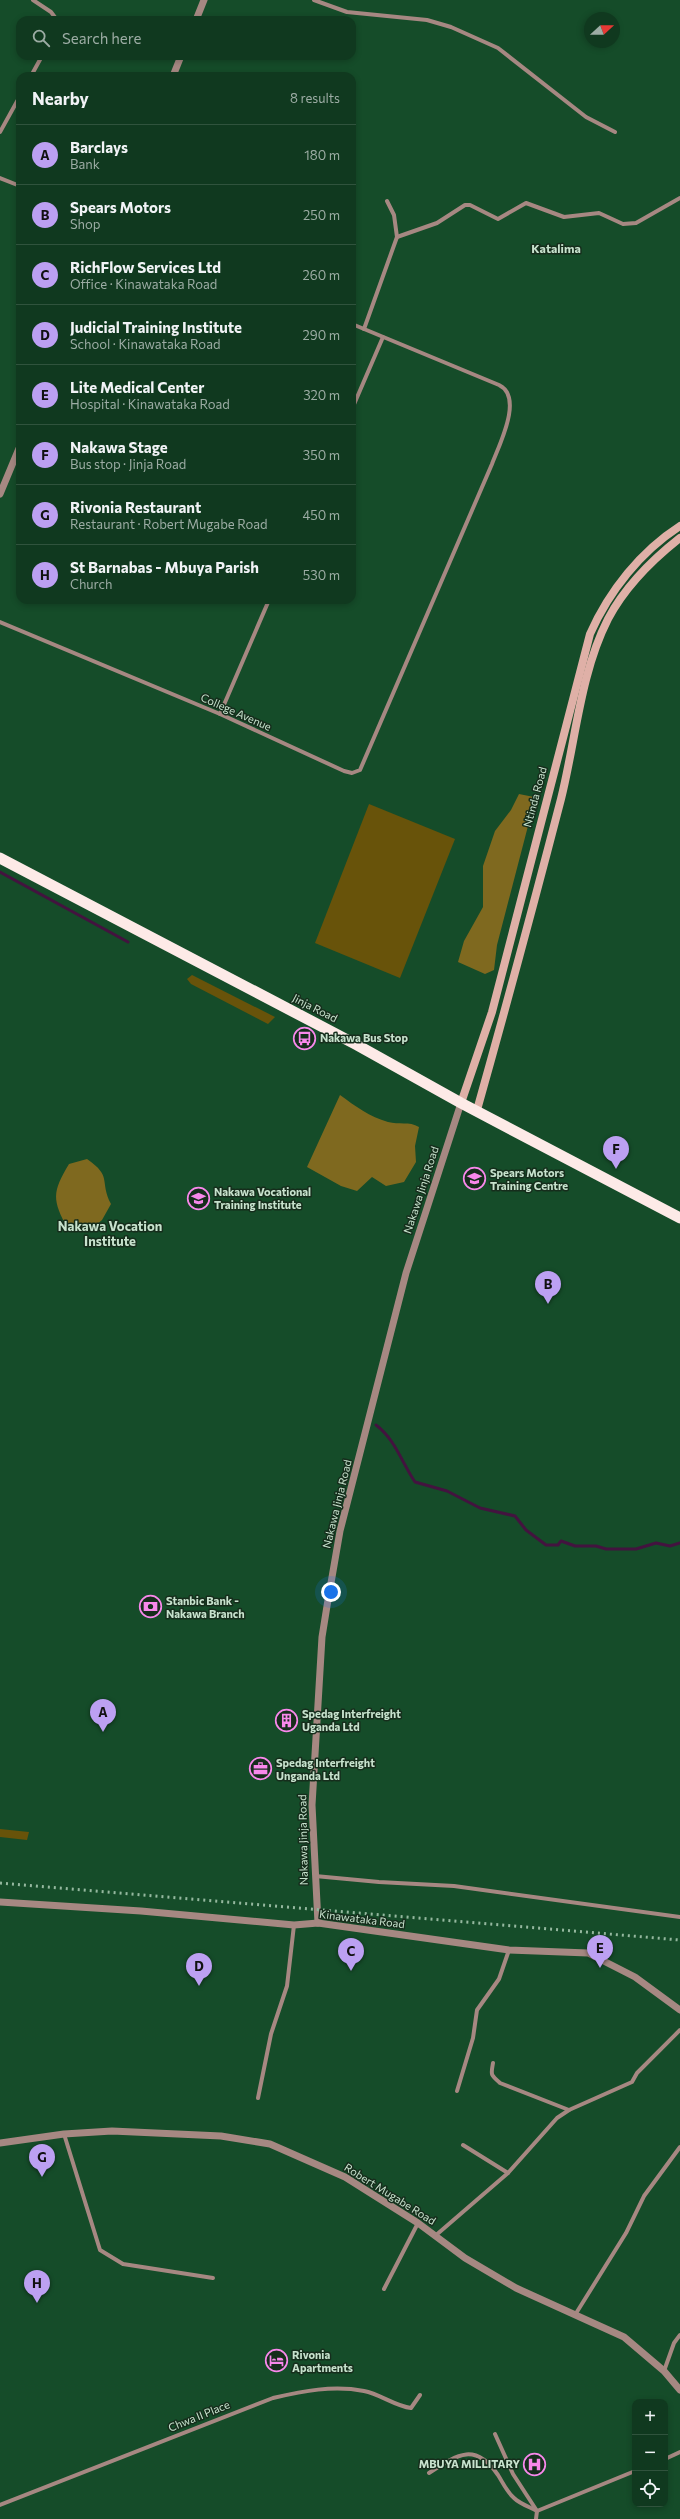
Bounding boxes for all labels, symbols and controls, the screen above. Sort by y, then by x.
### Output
north arrow [584,12,620,48]
search box [16,16,356,60]
icon: search [30,27,52,49]
text: Search here [62,29,141,47]
text: Nearby [32,88,89,109]
text: 8 results [290,90,340,106]
text: Barclays [70,138,128,156]
text: A [40,147,50,163]
text: 180 m [304,147,340,163]
text: Bank [70,156,100,172]
text: Spears Motors [70,198,171,216]
text: B [41,207,49,223]
text: 250 m [303,207,340,223]
text: Shop [70,216,101,232]
district label: Katalima [531,241,581,255]
text: RichFlow Services Ltd [70,258,221,276]
text: C [41,267,49,283]
text: 260 m [303,267,340,283]
text: Office · Kinawataka Road [70,276,217,292]
text: Judicial Training Institute [70,318,242,336]
text: D [40,327,50,343]
text: 290 m [303,327,340,343]
text: School · Kinawataka Road [70,336,220,352]
text: Lite Medical Center [70,378,204,396]
text: E [41,387,49,403]
text: 320 m [303,387,340,403]
text: Hospital · Kinawataka Road [70,396,230,412]
text: Nakawa Stage [70,438,168,456]
text: F [41,447,49,463]
text: 350 m [303,447,340,463]
text: Bus stop · Jinja Road [70,456,186,472]
text: Rivonia Restaurant [70,498,201,516]
text: G [40,507,50,523]
text: 450 m [302,507,340,523]
text: Restaurant · Robert Mugabe Road [70,516,268,532]
text: St Barnabas - Mbuya Parish [70,558,259,576]
text: H [40,567,50,583]
text: 530 m [303,567,340,583]
text: Church [70,576,112,592]
street label: College Avenue [199,690,274,733]
street label: Ntinda Road [520,765,549,828]
street label: Jinja Road [290,991,340,1025]
bus stop icon: Nakawa Bus Stop [292,1025,318,1051]
place label: Nakawa Bus Stop [320,1031,408,1044]
pin: F [603,1136,629,1169]
street label: Nakawa Jinja Road [400,1145,442,1235]
school or university icon: Spears Motors Training Centre [461,1166,487,1192]
place label: Spears Motors Training Centre [490,1166,568,1192]
school or university icon: Nakawa Vocational Training Institute [185,1185,211,1211]
place label: Nakawa Vocational Training Institute [214,1185,311,1211]
district label: Nakawa Vocation Institute [58,1218,162,1249]
pin: B [535,1271,561,1304]
street label: Nakawa Jinja Road [319,1458,355,1550]
your location [321,1582,341,1602]
bank icon: Stanbic Bank - Nakawa Branch [138,1594,164,1620]
place label: Stanbic Bank - Nakawa Branch [166,1594,245,1620]
pin: A [90,1699,116,1732]
building icon: Spedag Interfreight Uganda Ltd [273,1707,299,1733]
place label: Spedag Interfreight Uganda Ltd [302,1707,401,1733]
office icon: Spedag Interfreight Unganda Ltd [248,1756,274,1782]
place label: Spedag Interfreight Unganda Ltd [276,1756,375,1782]
street label: Nakawa Jinja Road [295,1794,311,1886]
street label: Kinawataka Road [318,1907,406,1930]
pin: E [587,1935,613,1968]
pin: C [338,1938,364,1971]
pin: D [186,1953,212,1986]
pin: G [29,2144,55,2177]
street label: Robert Mugabe Road [342,2160,438,2227]
pin: H [24,2270,50,2303]
hotel icon: Rivonia Apartments [264,2348,290,2374]
place label: Rivonia Apartments [292,2348,353,2374]
street label: Chwa II Place [166,2397,232,2434]
map controls [632,2399,668,2507]
button: + [632,2399,668,2435]
button: − [632,2435,668,2471]
hospital icon: MBUYA MILLITARY [522,2451,548,2477]
place label: MBUYA MILLITARY [419,2457,520,2470]
button: locate [632,2471,668,2507]

